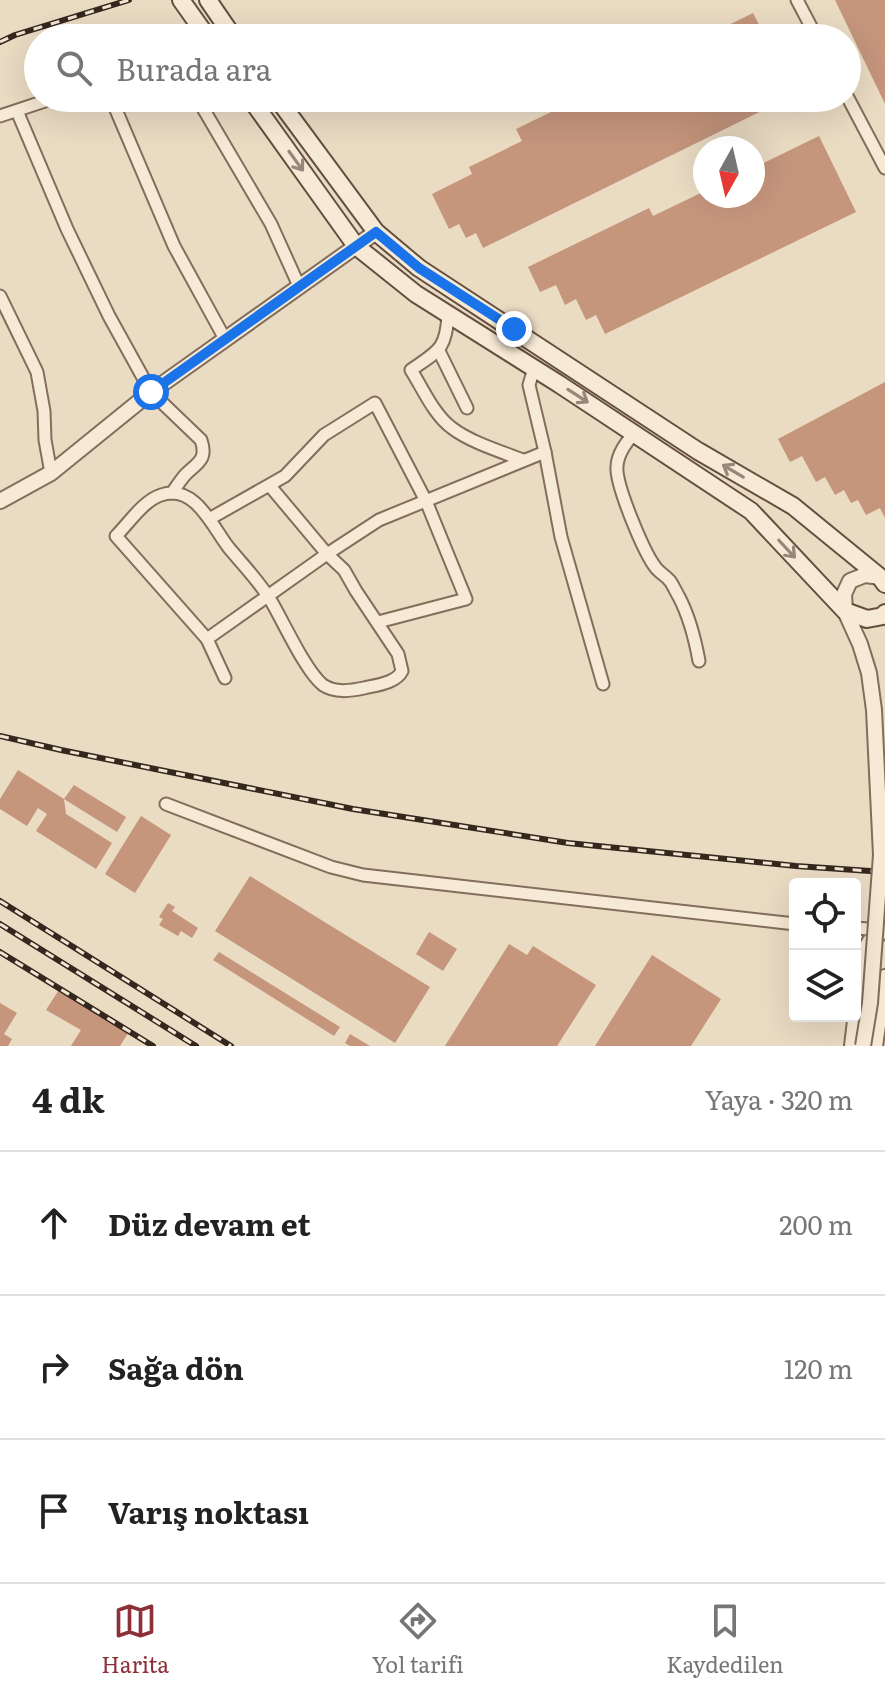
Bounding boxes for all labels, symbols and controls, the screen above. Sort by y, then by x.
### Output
search box [24,24,861,112]
icon: search [52,46,96,90]
text: Burada ara [116,46,272,90]
north arrow [693,136,765,208]
one-way arrow [288,150,304,172]
route end [496,311,532,347]
route start [133,374,169,410]
one-way arrow [566,388,588,405]
one-way arrow [722,463,745,479]
one-way arrow [777,539,796,559]
map controls [789,878,861,1022]
button: locate [789,878,861,950]
button: layers [789,950,861,1022]
text: 4 dk [32,1073,105,1123]
text: Yaya · 320 m [705,1079,853,1118]
icon: ahead [32,1201,76,1245]
text: Düz devam et [108,1201,311,1245]
text: 200 m [779,1204,853,1243]
icon: right [32,1345,76,1389]
text: Sağa dön [108,1345,244,1389]
text: 120 m [784,1348,853,1387]
icon: arrive [32,1489,76,1533]
text: Varış noktası [108,1489,309,1533]
tab: Harita [101,1599,169,1680]
tab: Yol tarifi [372,1599,464,1680]
tab: Kaydedilen [666,1599,784,1680]

